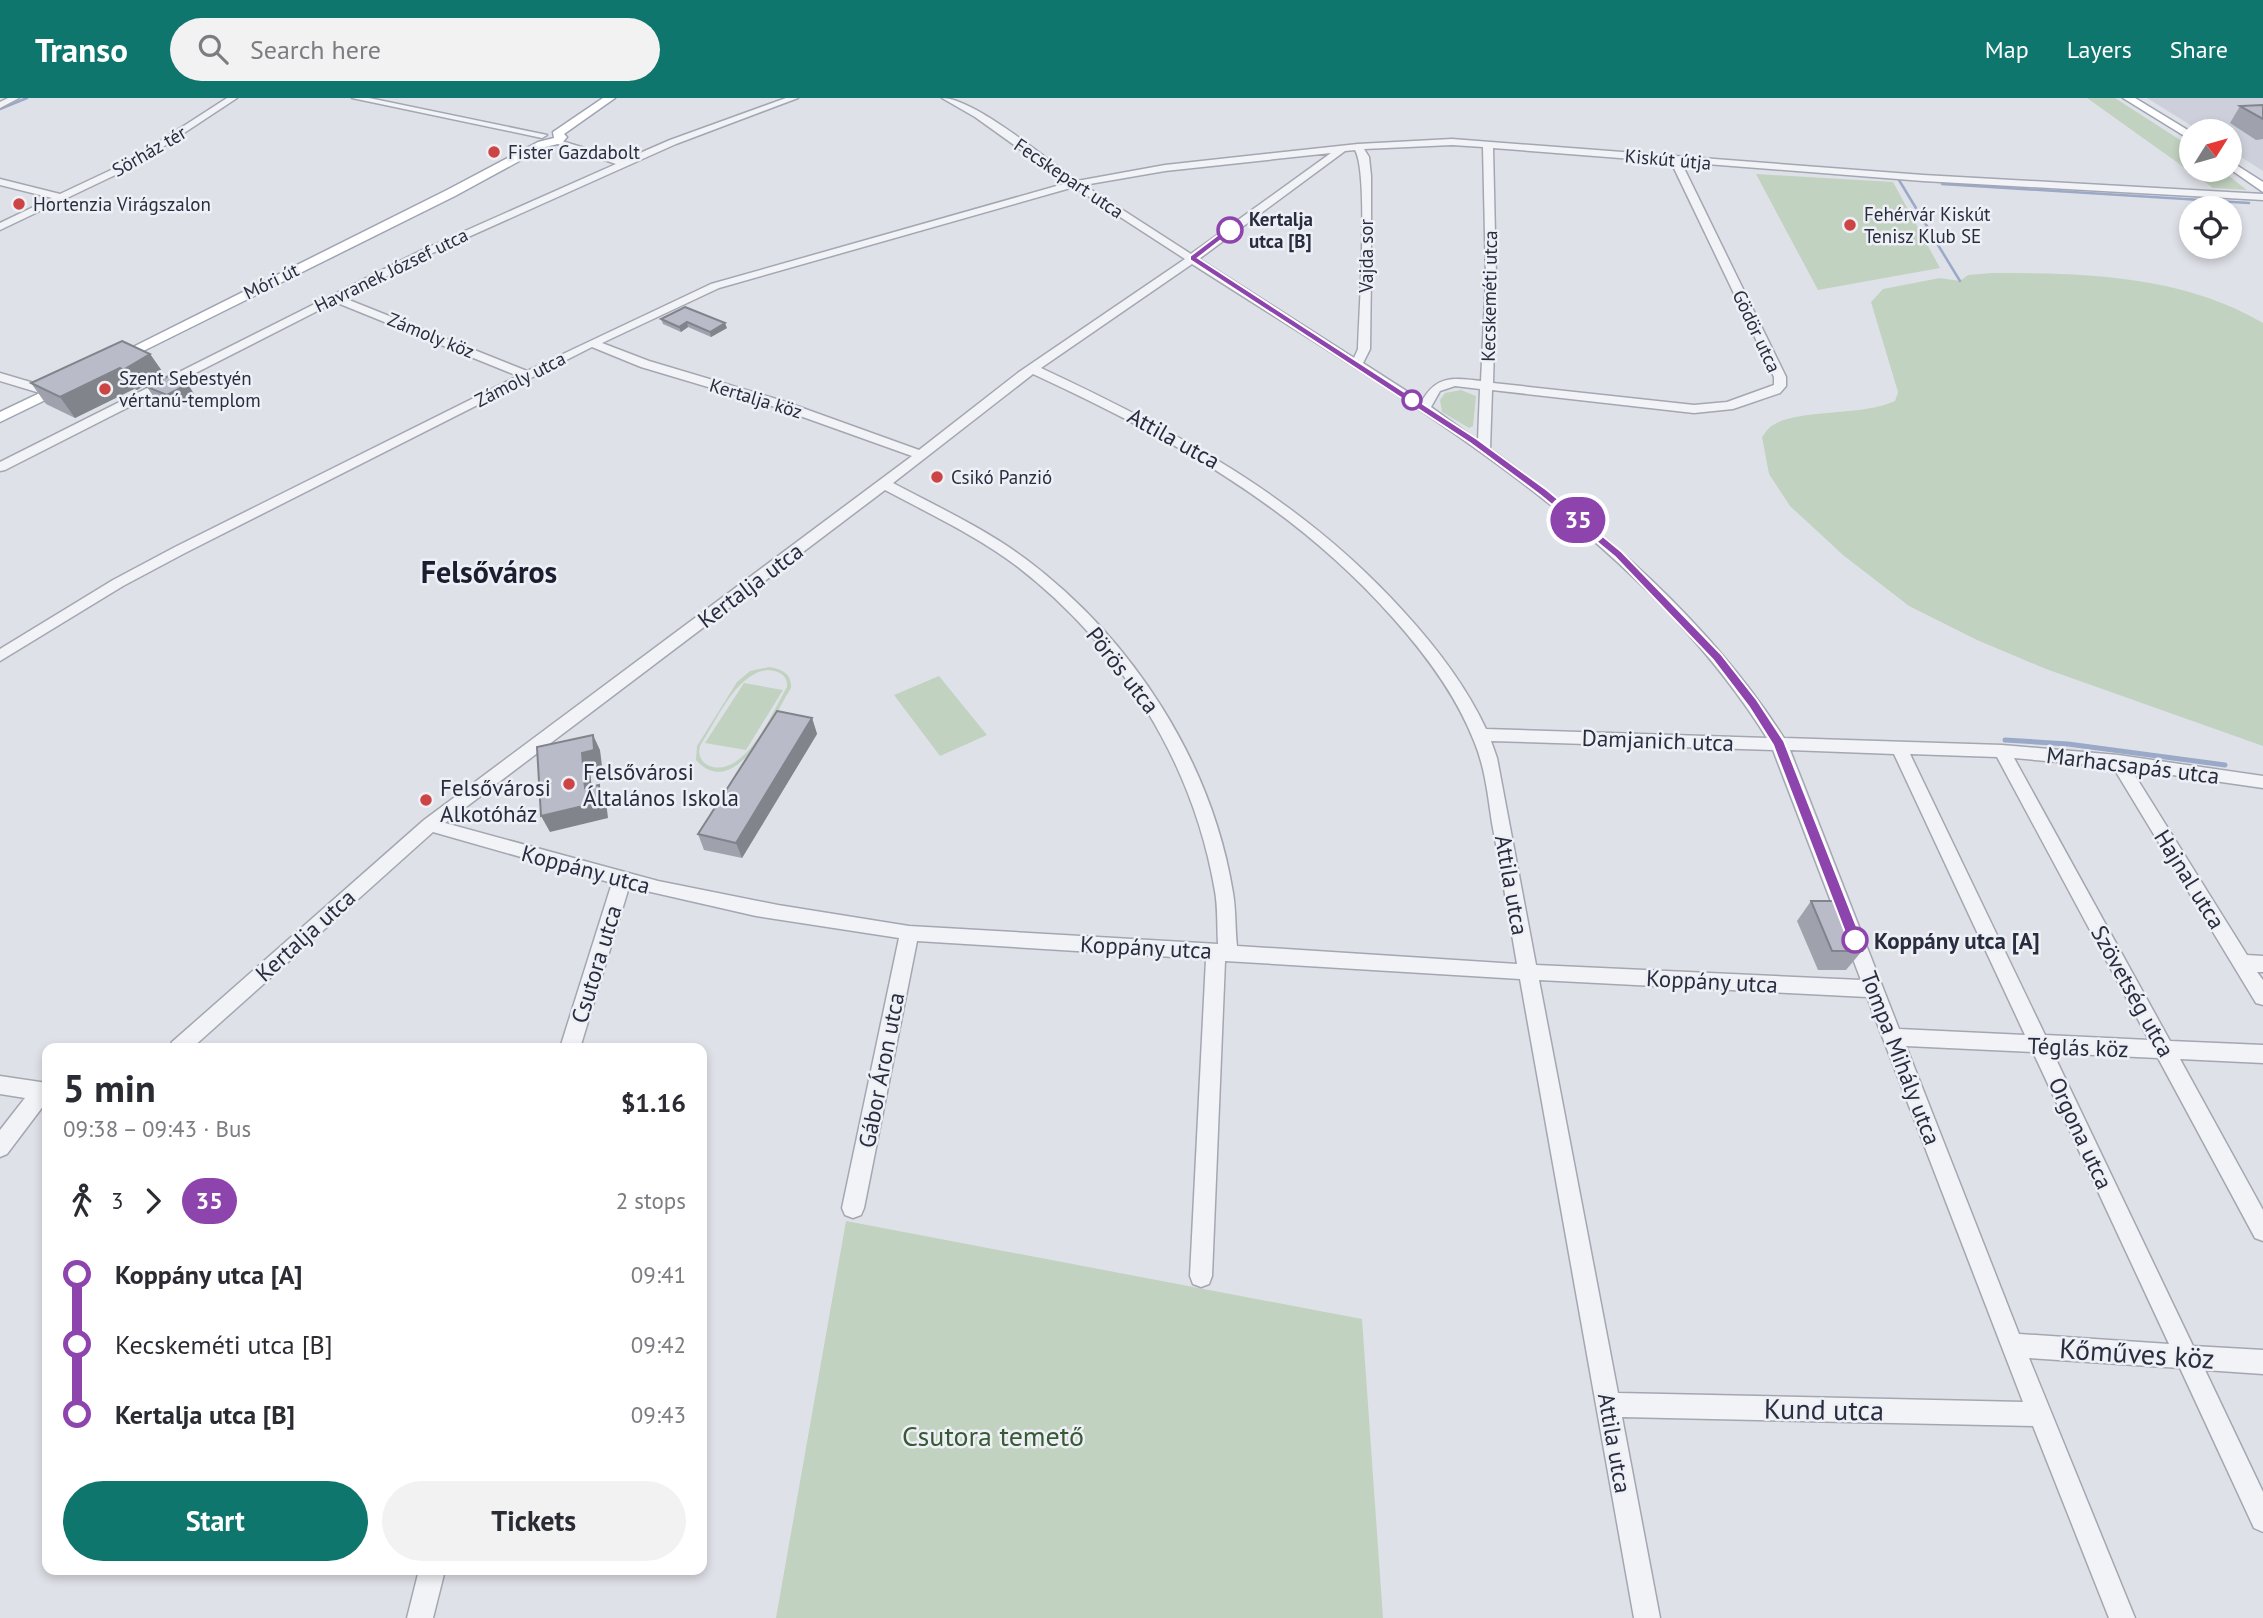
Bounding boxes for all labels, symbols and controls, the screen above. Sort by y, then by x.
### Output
search box [170,18,660,81]
text: Transo [35,28,128,71]
icon: search [194,30,232,68]
text: Search here [250,33,381,66]
text: Map [1985,34,2029,65]
text: Layers [2067,34,2132,65]
text: Share [2170,34,2228,65]
north arrow [2179,119,2242,182]
map controls [2179,119,2242,259]
street label: Sörház tér [108,120,191,182]
street label: Fecskepart utca [1010,133,1128,223]
place label: Fister Gazdabolt [508,140,641,164]
street label: Kiskút útja [1624,143,1712,175]
marker: Fister Gazdabolt [486,144,502,160]
place label: Hortenzia Virágszalon [33,192,211,216]
marker: Hortenzia Virágszalon [11,196,27,212]
button: locate [2179,196,2242,259]
place label: Fehérvár Kiskút Tenisz Klub SE [1864,202,1991,248]
place label: Kertalja utca [B] [1249,207,1313,253]
marker: Kertalja utca [B] [1217,217,1243,243]
marker: Fehérvár Kiskút Tenisz Klub SE [1842,217,1858,233]
street label: Vajda sor [1354,219,1378,294]
street label: Havranek József utca [310,222,472,318]
street label: Kecskeméti utca [1476,230,1502,362]
street label: Móri út [239,257,303,305]
street label: Gödör utca [1727,286,1787,376]
street label: Zámoly köz [384,307,478,363]
street label: Zámoly utca [471,346,569,412]
place label: Szent Sebestyén vértanú-templom [119,366,261,412]
street label: Kertalja köz [707,373,805,423]
marker: Szent Sebestyén vértanú-templom [97,381,113,397]
unlabelled marker [1402,390,1422,410]
street label: Attila utca [1123,401,1225,475]
place label: Csikó Panzió [951,465,1052,489]
marker: Csikó Panzió [929,469,945,485]
line badge: 35 [1546,497,1610,543]
text: 35 [1564,504,1592,535]
street label: Kertalja utca [692,536,808,634]
district label: Felsőváros [421,552,557,591]
street label: Pörös utca [1080,621,1166,719]
street label: Damjanich utca [1581,723,1735,757]
street label: Marhacsapás utca [2045,740,2221,790]
place label: Felsővárosi Általános Iskola [583,757,739,812]
place label: Felsővárosi Alkotóház [440,773,551,828]
marker: Felsővárosi Általános Iskola [561,776,577,792]
marker: Felsővárosi Alkotóház [418,792,434,808]
street label: Hajnal utca [2148,824,2232,934]
street label: Attila utca [1489,833,1535,937]
street label: Koppány utca [519,838,653,900]
street label: Kertalja utca [249,883,361,987]
street label: Csutora utca [564,902,628,1026]
street label: Szövetség utca [2085,920,2181,1062]
place label: Koppány utca [A] [1874,926,2040,955]
marker: Koppány utca [A] [1842,927,1868,953]
street label: Koppány utca [1079,929,1213,965]
street label: Koppány utca [1645,963,1779,999]
street label: Tompa Mihály utca [1855,967,1947,1149]
street label: Gábor Áron utca [852,990,910,1150]
street label: Téglás köz [2027,1031,2129,1063]
text: 5 min [63,1063,156,1112]
street label: Orgona utca [2042,1072,2120,1194]
text: $1.16 [621,1086,686,1119]
text: 09:38 – 09:43 · Bus [63,1114,251,1143]
icon: walk [63,1182,101,1220]
icon: forward [134,1182,172,1220]
text: 35 [196,1185,223,1216]
text: 3 [111,1186,124,1215]
text: 2 stops [616,1186,686,1215]
text: Koppány utca [A] [115,1258,302,1291]
text: 09:41 [631,1260,686,1289]
text: Kecskeméti utca [B] [115,1328,333,1361]
street label: Kőműves köz [2058,1329,2216,1377]
text: 09:42 [631,1330,686,1359]
street label: Kund utca [1764,1389,1884,1429]
street label: Attila utca [1592,1391,1638,1495]
text: Kertalja utca [B] [115,1398,295,1431]
text: 09:43 [631,1400,686,1429]
park label: Csutora temető [902,1417,1084,1454]
button: Start [63,1481,368,1561]
button: Tickets [382,1481,686,1561]

